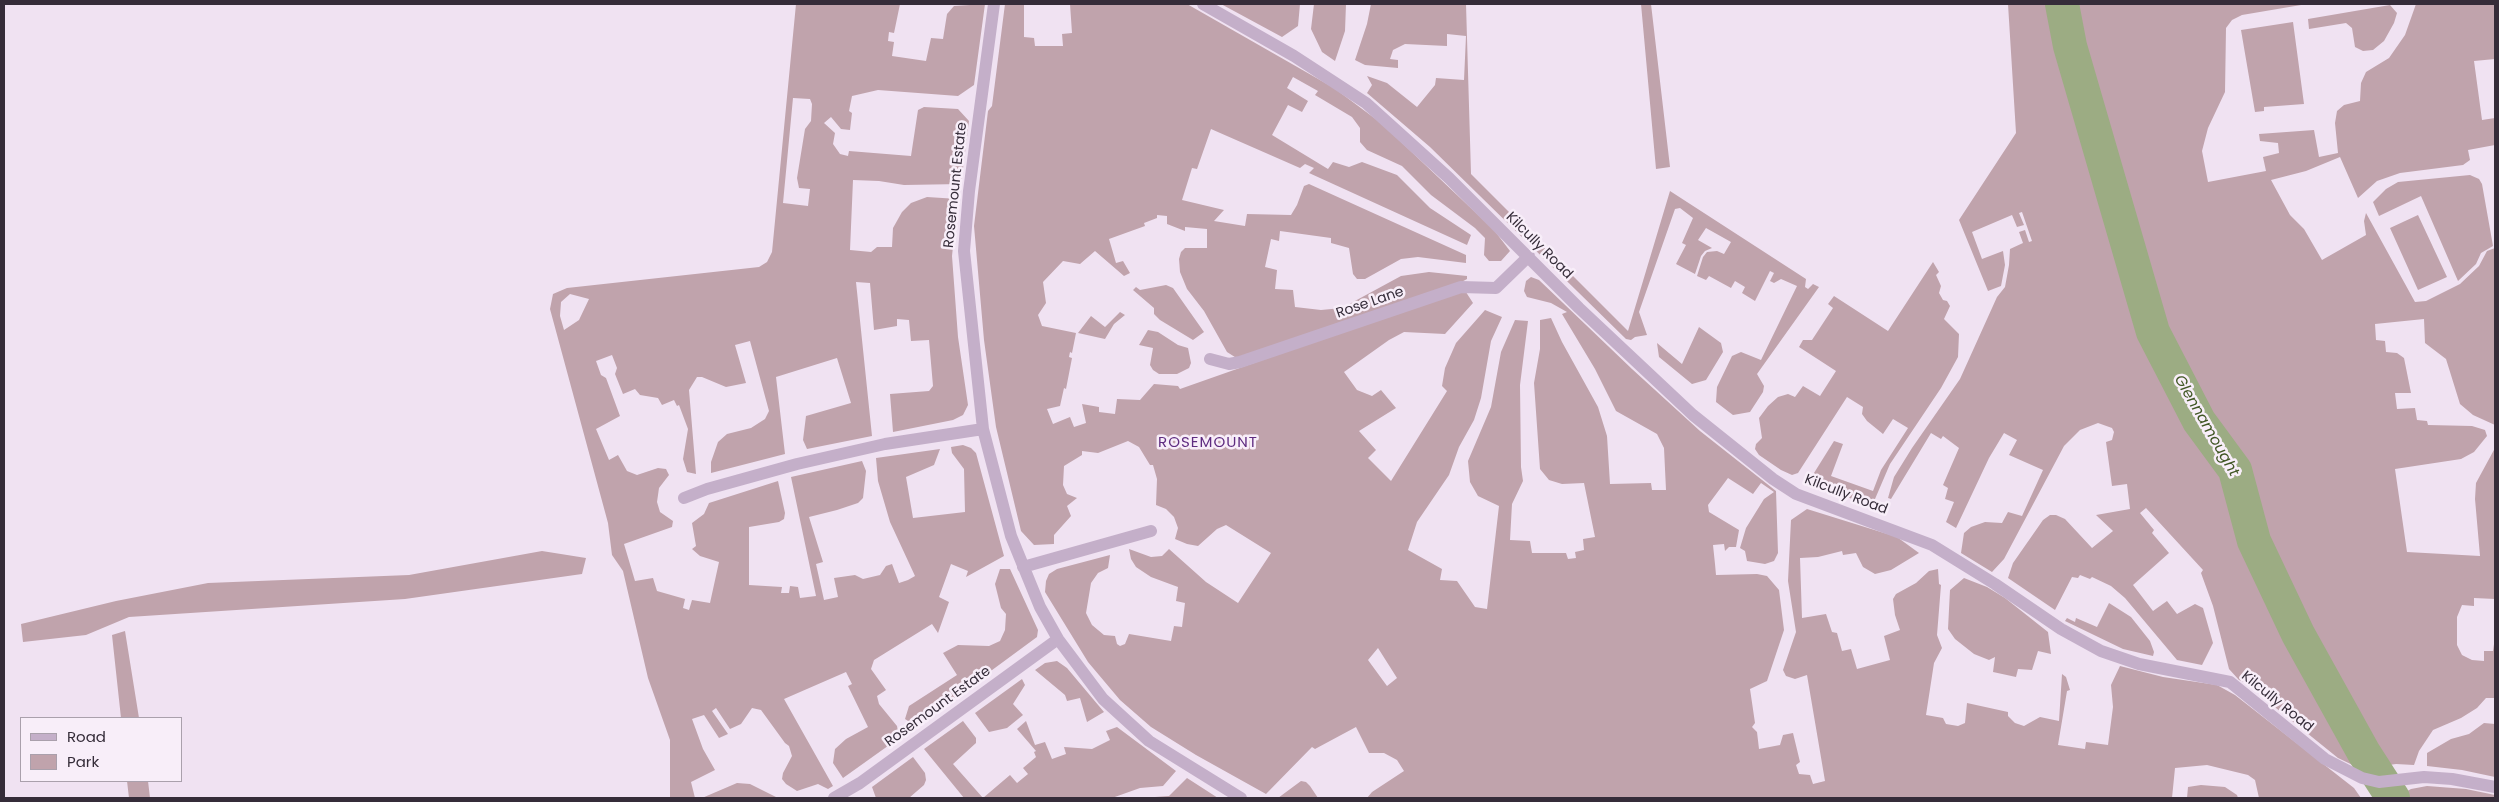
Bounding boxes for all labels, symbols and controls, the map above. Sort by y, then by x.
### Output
street label: Rosemount Estate [941,121,971,249]
street label: Kilcully Road [1502,209,1576,283]
street label: Rose Lane [1334,284,1406,322]
water label: Glennamought [2170,372,2242,480]
district label: ROSEMOUNT [1157,434,1259,452]
street label: Kilcully Road [1802,471,1890,519]
street label: Rosemount Estate [882,663,994,751]
street label: Kilcully Road [2238,668,2316,736]
legend [20,717,182,782]
text: Road [67,726,106,747]
text: Park [67,751,99,772]

